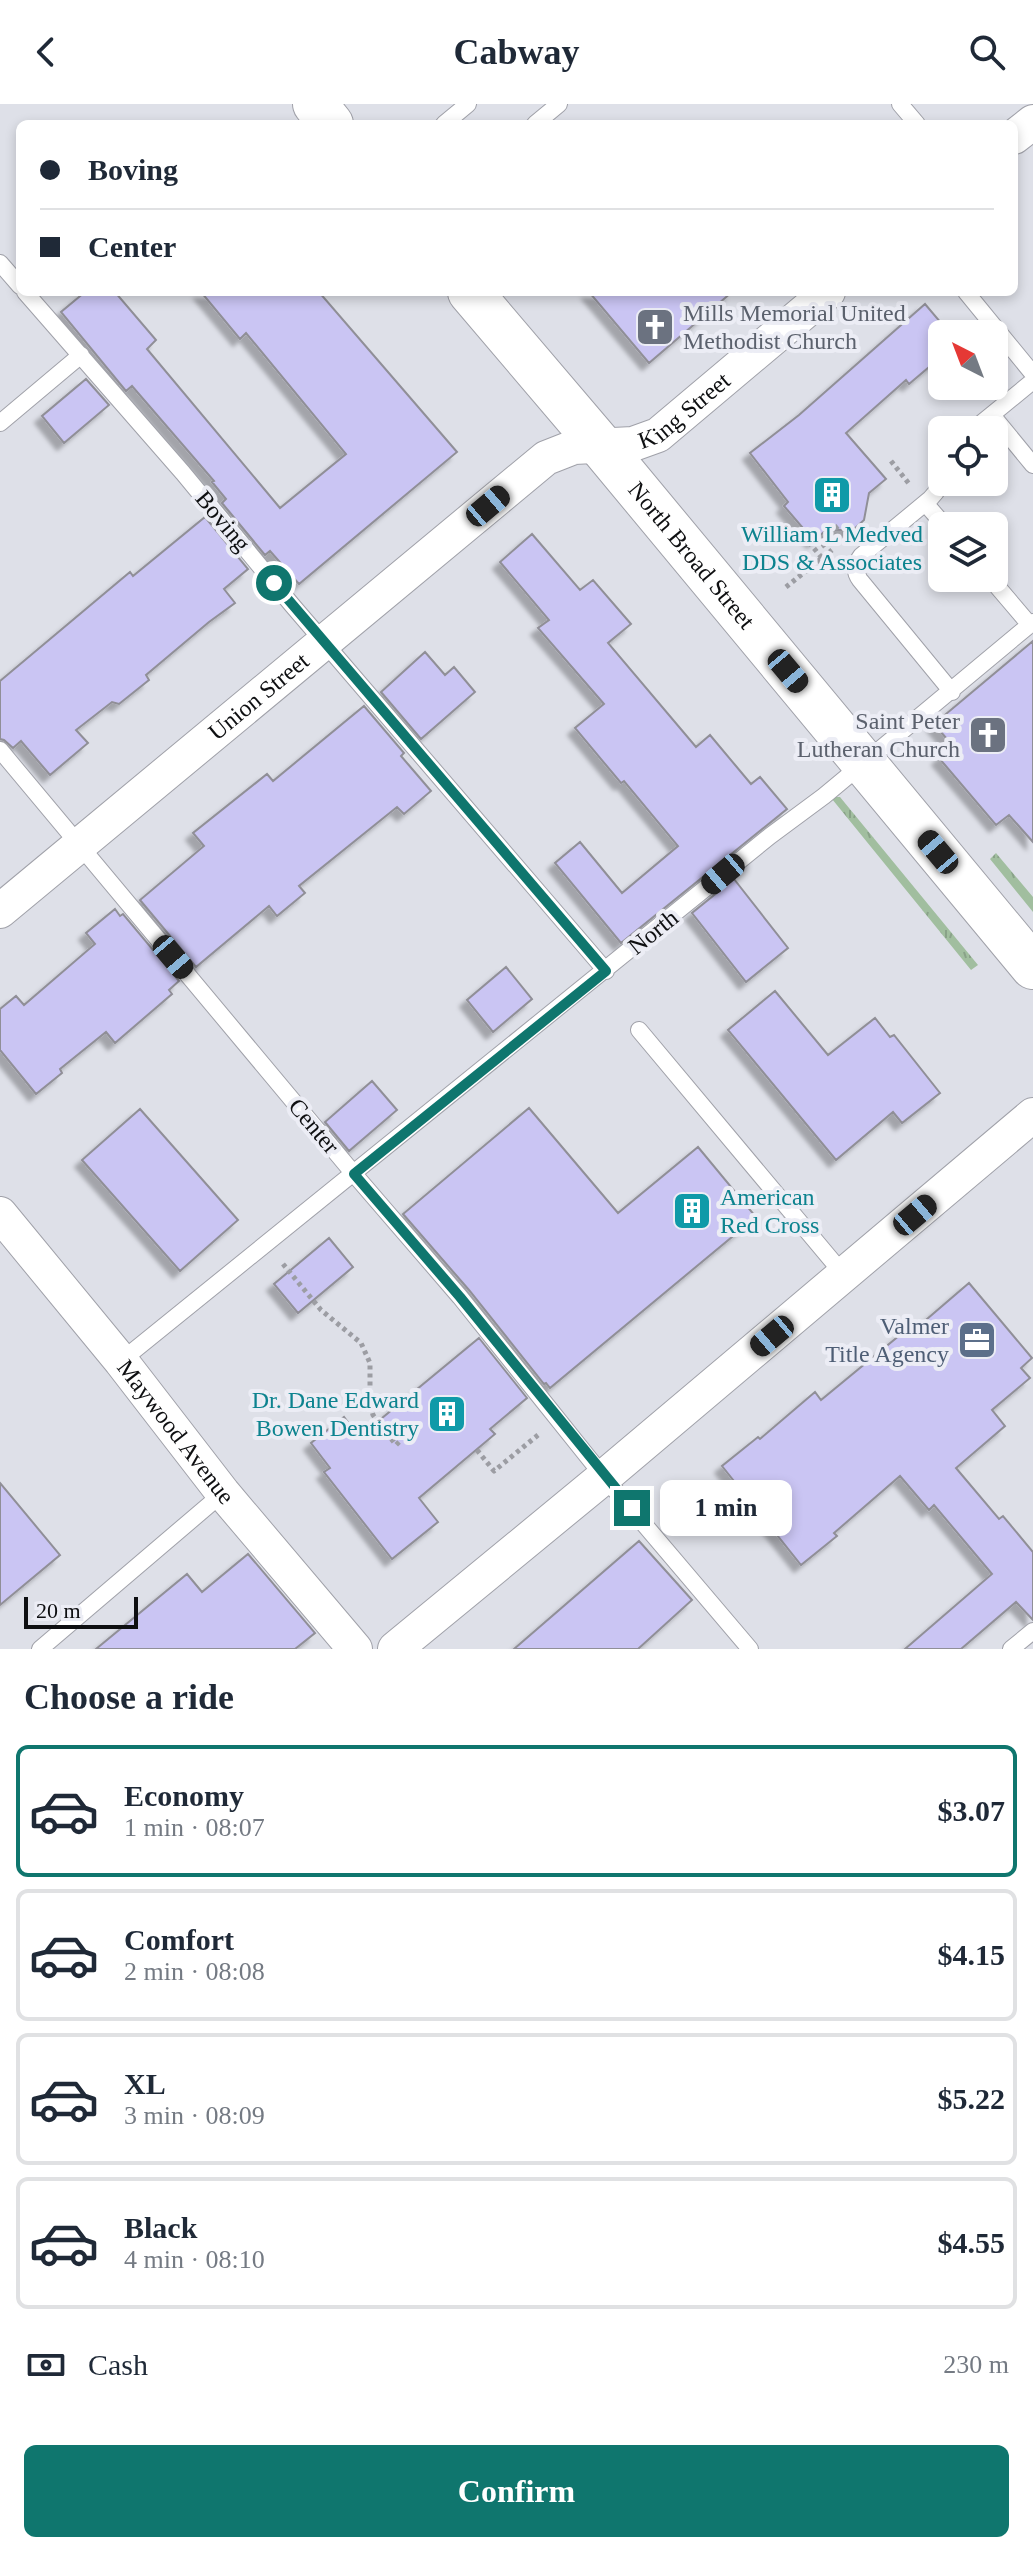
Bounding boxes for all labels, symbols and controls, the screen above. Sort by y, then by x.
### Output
icon: back [24,30,68,74]
icon: search [965,30,1009,74]
text: Cabway [453,32,580,72]
text: Boving [88,153,178,186]
text: Center [88,230,176,263]
place label: Mills Memorial United Methodist Church [683,300,906,354]
church icon: Mills Memorial United Methodist Church [634,306,676,348]
north arrow [928,320,1008,400]
map controls [928,320,1008,592]
street label: King Street [635,367,735,454]
button: locate [928,416,1008,496]
building icon: William L Medved DDS & Associates [811,474,853,516]
street label: North Broad Street [623,477,760,634]
car [462,481,514,531]
street label: Boving [190,486,256,556]
button: layers [928,512,1008,592]
place label: William L Medved DDS & Associates [741,521,923,575]
route start [256,565,292,601]
car [763,645,813,697]
street label: Union Street [203,647,314,745]
place label: Saint Peter Lutheran Church [797,708,960,762]
church icon: Saint Peter Lutheran Church [967,714,1009,756]
car [913,826,963,878]
car [697,849,749,899]
street label: North [623,904,683,960]
car [148,931,198,983]
street label: Center [283,1093,345,1159]
place label: American Red Cross [720,1184,819,1238]
building icon: American Red Cross [671,1190,713,1232]
car [889,1190,941,1240]
car [746,1311,798,1361]
place label: Valmer Title Agency [825,1313,949,1367]
office icon: Valmer Title Agency [956,1319,998,1361]
street label: Maywood Avenue [112,1355,240,1509]
place label: Dr. Dane Edward Bowen Dentistry [252,1387,419,1441]
building icon: Dr. Dane Edward Bowen Dentistry [426,1393,468,1435]
callout: 1 min [660,1480,792,1536]
route end [614,1490,650,1526]
text: 1 min [695,1493,757,1522]
scale bar [24,1593,138,1629]
text: 20 m [36,1598,81,1623]
text: Choose a ride [24,1677,234,1717]
icon: car [28,1775,100,1847]
text: Economy [124,1779,244,1812]
text: $3.07 [938,1794,1005,1827]
text: 1 min · 08:07 [124,1813,265,1842]
icon: car [28,1919,100,1991]
text: Comfort [124,1923,234,1956]
text: $4.15 [938,1938,1005,1971]
text: 2 min · 08:08 [124,1957,265,1986]
icon: car [28,2063,100,2135]
text: XL [124,2067,166,2100]
text: $5.22 [938,2082,1005,2115]
text: 3 min · 08:09 [124,2101,265,2130]
icon: car [28,2207,100,2279]
text: Black [124,2211,197,2244]
text: $4.55 [938,2226,1005,2259]
text: 4 min · 08:10 [124,2245,265,2274]
icon: cash [24,2343,68,2387]
text: Cash [88,2348,148,2381]
text: 230 m [943,2350,1009,2379]
button: Confirm [24,2445,1009,2537]

